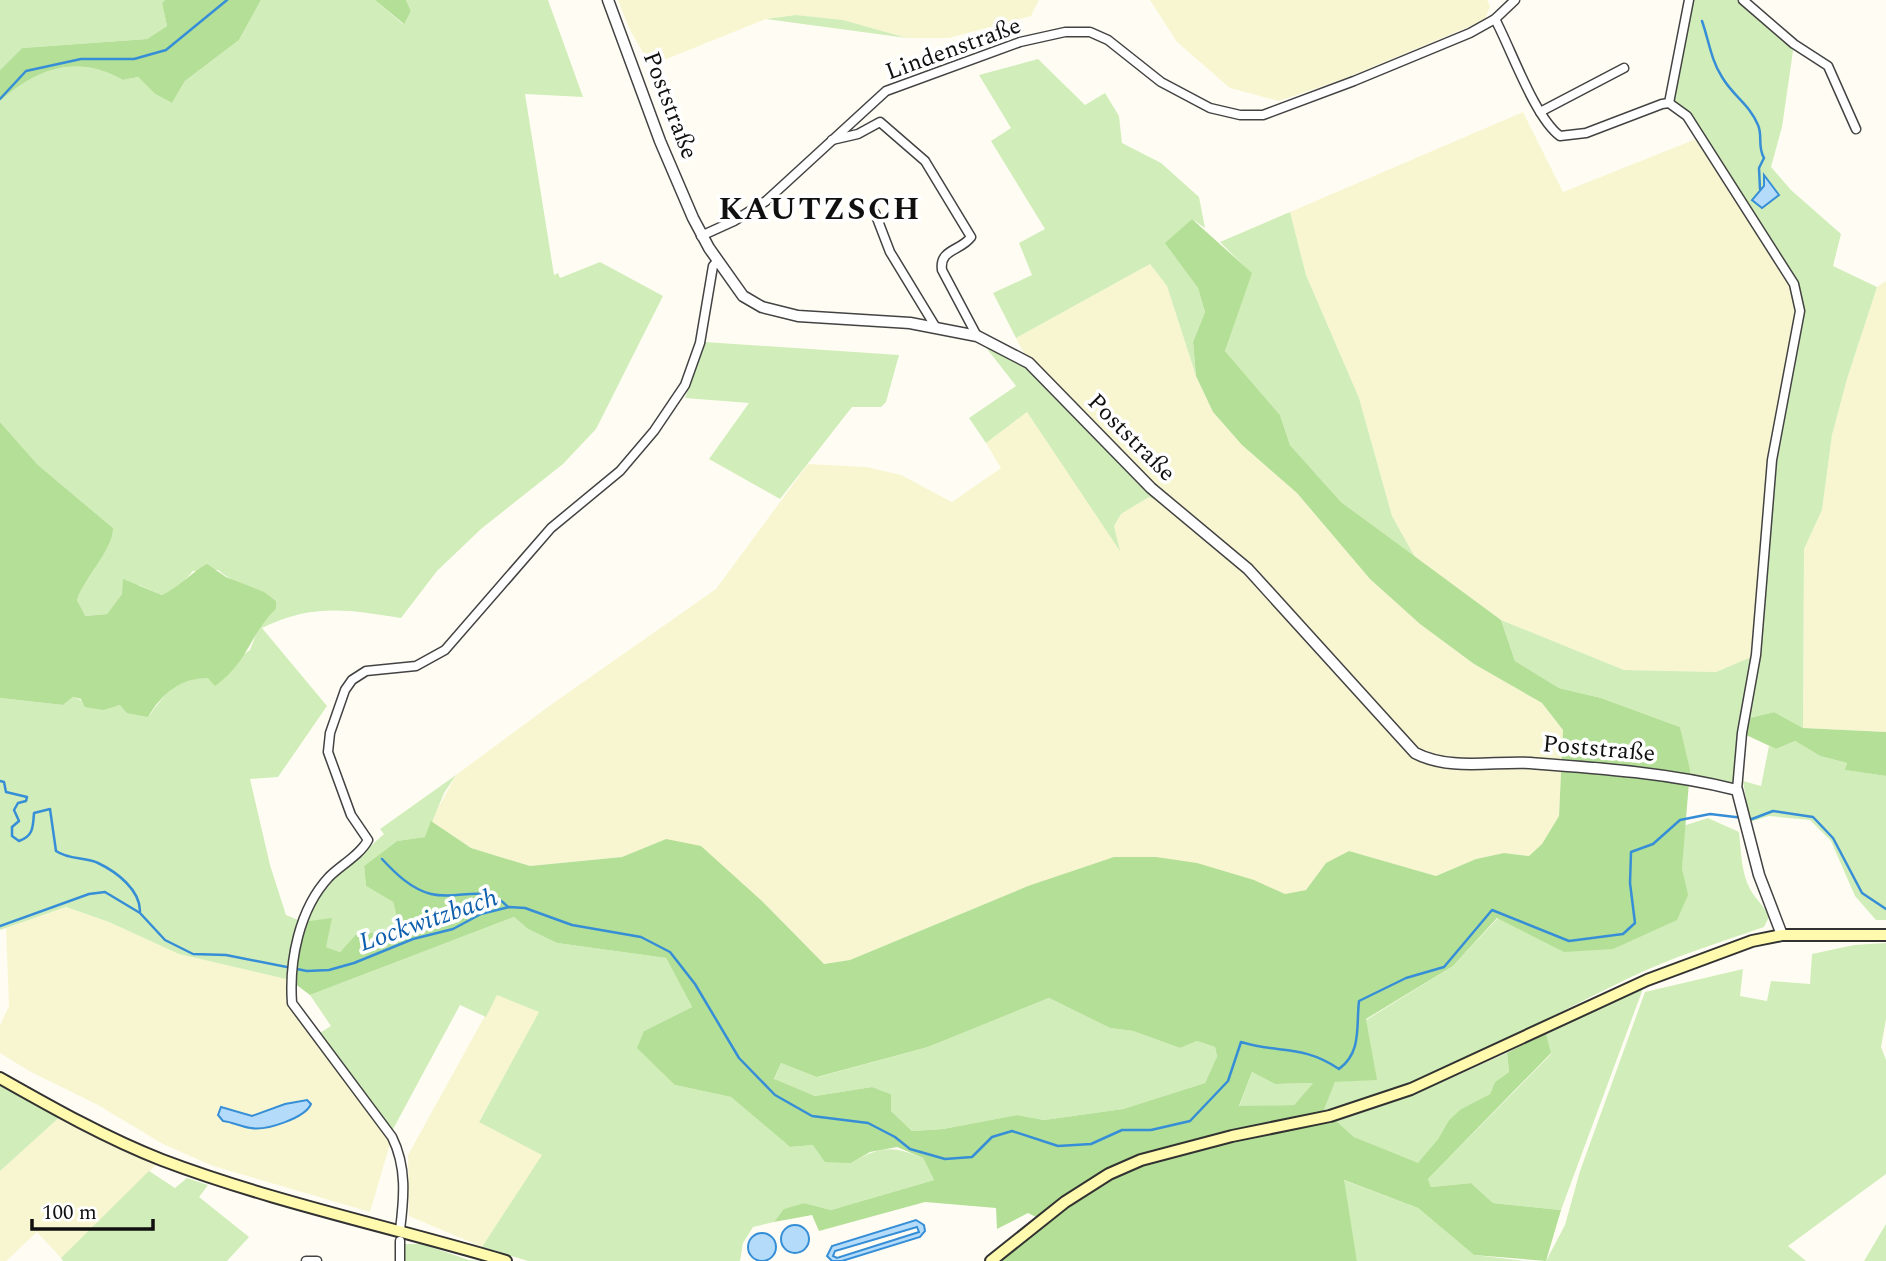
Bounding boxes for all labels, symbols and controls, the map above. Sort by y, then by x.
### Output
street label: Lindenstraße [880,8,1026,90]
street label: Poststraße [633,46,707,164]
district label: KAUTZSCH [719,185,921,234]
street label: Poststraße [1079,385,1184,490]
street label: Poststraße [1541,726,1657,772]
water label: Lockwitzbach [353,877,503,962]
scale bar [32,1188,152,1232]
text: 100 m [42,1197,97,1229]

